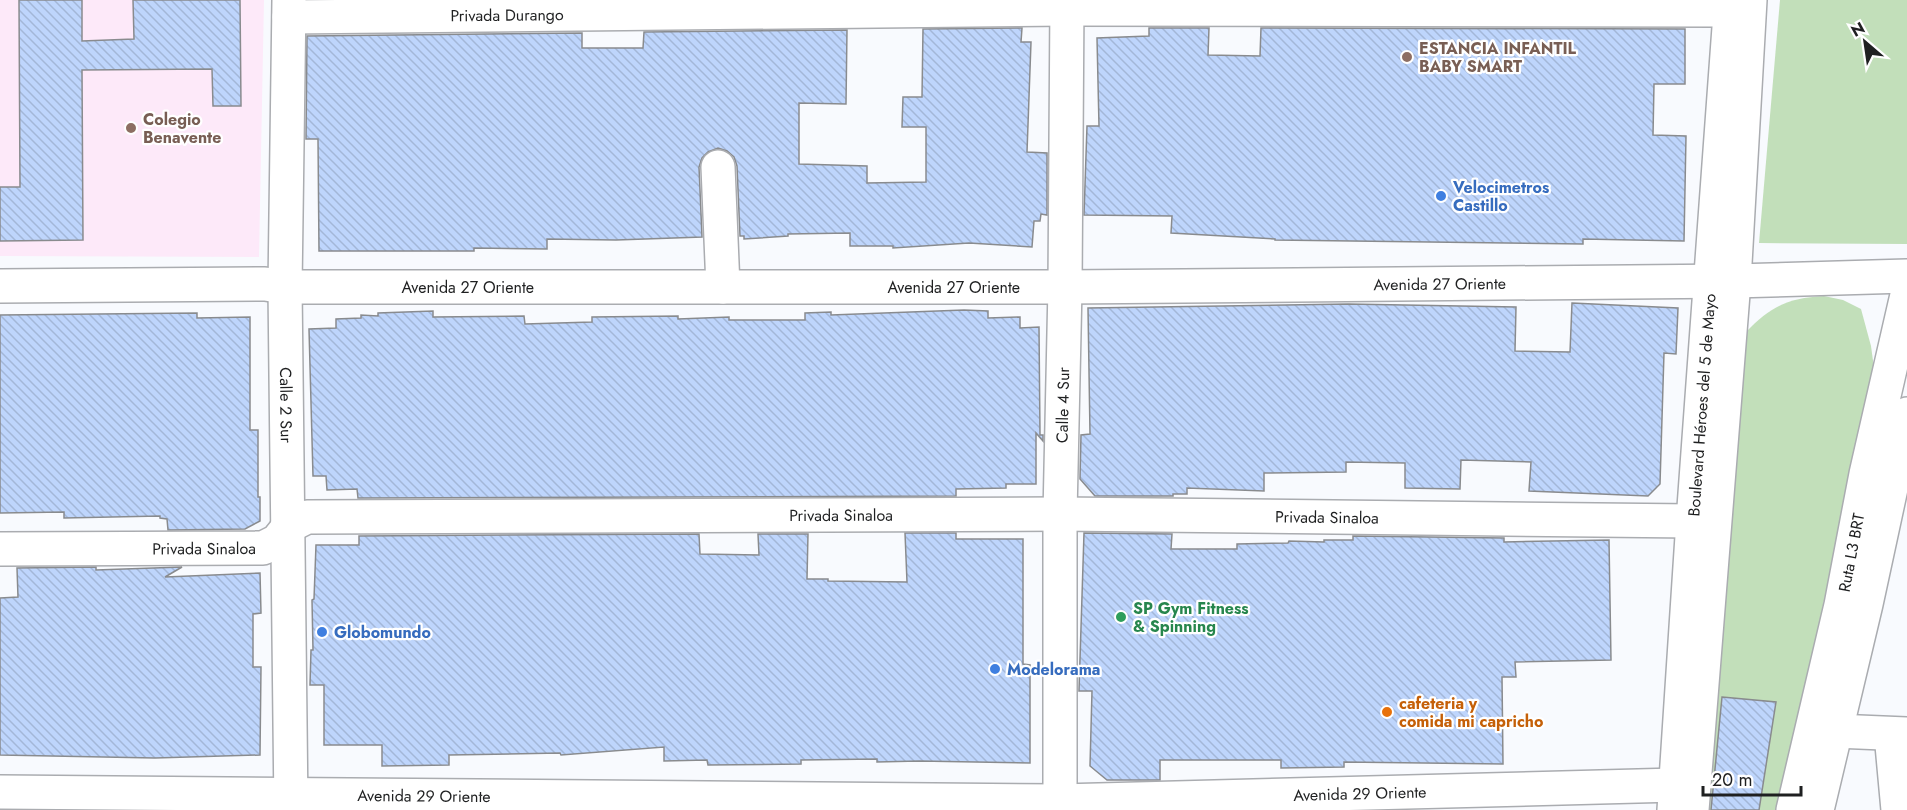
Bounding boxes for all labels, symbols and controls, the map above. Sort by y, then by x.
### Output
street label: Privada Durango [450,3,564,27]
north arrow [1835,12,1895,72]
text: N [1847,16,1869,42]
place label: ESTANCIA INFANTIL BABY SMART [1419,37,1576,78]
marker: ESTANCIA INFANTIL BABY SMART [1400,50,1414,64]
place label: Colegio Benavente [143,108,221,149]
marker: Colegio Benavente [124,121,138,135]
place label: Velocimetros Castillo [1452,176,1549,217]
marker: Velocimetros Castillo [1434,189,1448,203]
street label: Avenida 27 Oriente [1373,272,1506,296]
street label: Avenida 27 Oriente [402,276,534,299]
street label: Avenida 27 Oriente [888,276,1020,299]
street label: Boulevard Héroes del 5 de Mayo [1682,293,1721,517]
street label: Calle 4 Sur [1050,366,1075,443]
street label: Calle 2 Sur [274,367,298,443]
street label: Privada Sinaloa [789,503,893,527]
street label: Privada Sinaloa [1275,505,1379,529]
street label: Ruta L3 BRT [1832,511,1870,594]
street label: Privada Sinaloa [152,537,256,560]
place label: SP Gym Fitness & Spinning [1133,597,1249,638]
marker: SP Gym Fitness & Spinning [1114,610,1128,624]
place label: Globomundo [334,621,431,644]
marker: Globomundo [315,625,329,639]
place label: Modelorama [1007,658,1100,681]
marker: Modelorama [988,662,1002,676]
place label: cafeteria y comida mi capricho [1399,692,1543,733]
marker: cafeteria y comida mi capricho [1380,705,1394,719]
scale bar [1703,759,1800,797]
text: 20 m [1712,767,1752,793]
street label: Avenida 29 Oriente [1293,780,1427,806]
street label: Avenida 29 Oriente [357,784,491,808]

